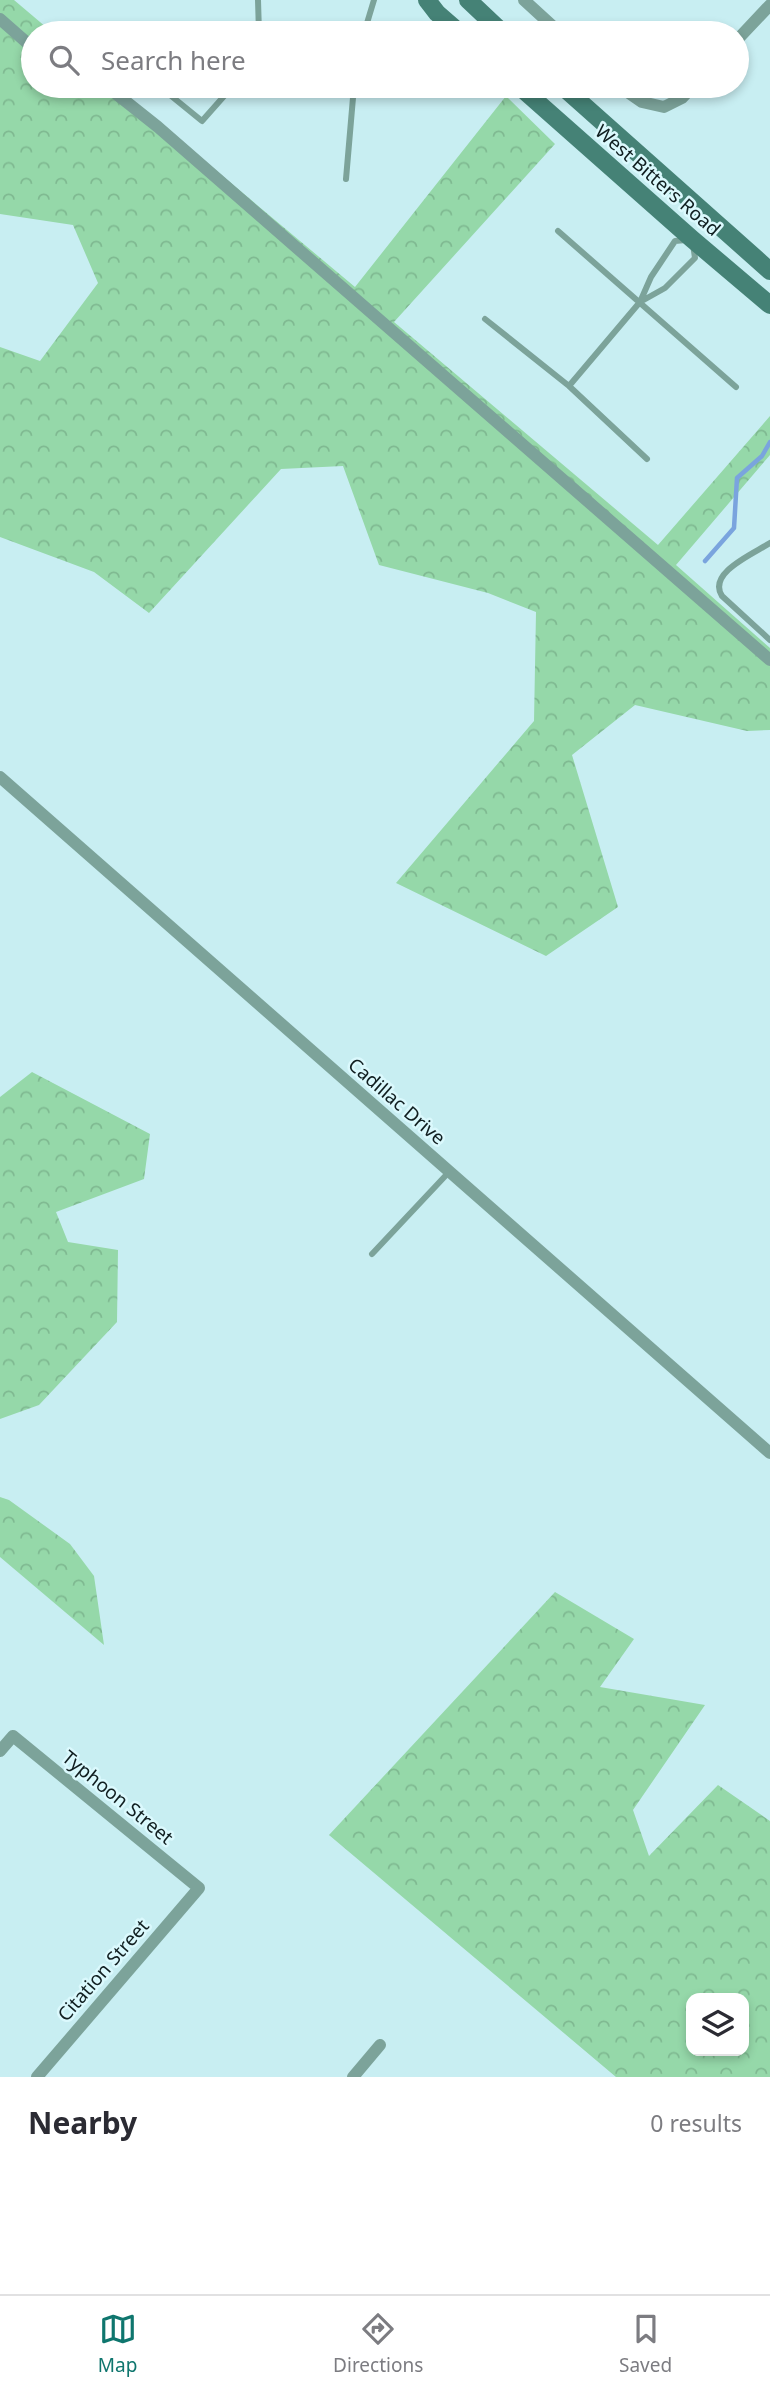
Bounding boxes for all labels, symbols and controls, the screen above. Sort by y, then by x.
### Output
search box [21,21,749,98]
icon: search [45,41,83,79]
text: Search here [101,42,246,78]
street label: West Bitters Road [590,118,726,242]
street label: Cadillac Drive [343,1052,451,1150]
street label: Typhoon Street [57,1744,179,1850]
street label: Citation Street [51,1913,155,2027]
map controls [686,1993,749,2056]
button: layers [686,1993,749,2056]
text: Nearby [28,2102,137,2143]
text: 0 results [650,2107,742,2139]
tab: Map [98,2310,137,2378]
tab: Directions [333,2310,423,2378]
tab: Saved [619,2310,672,2378]

